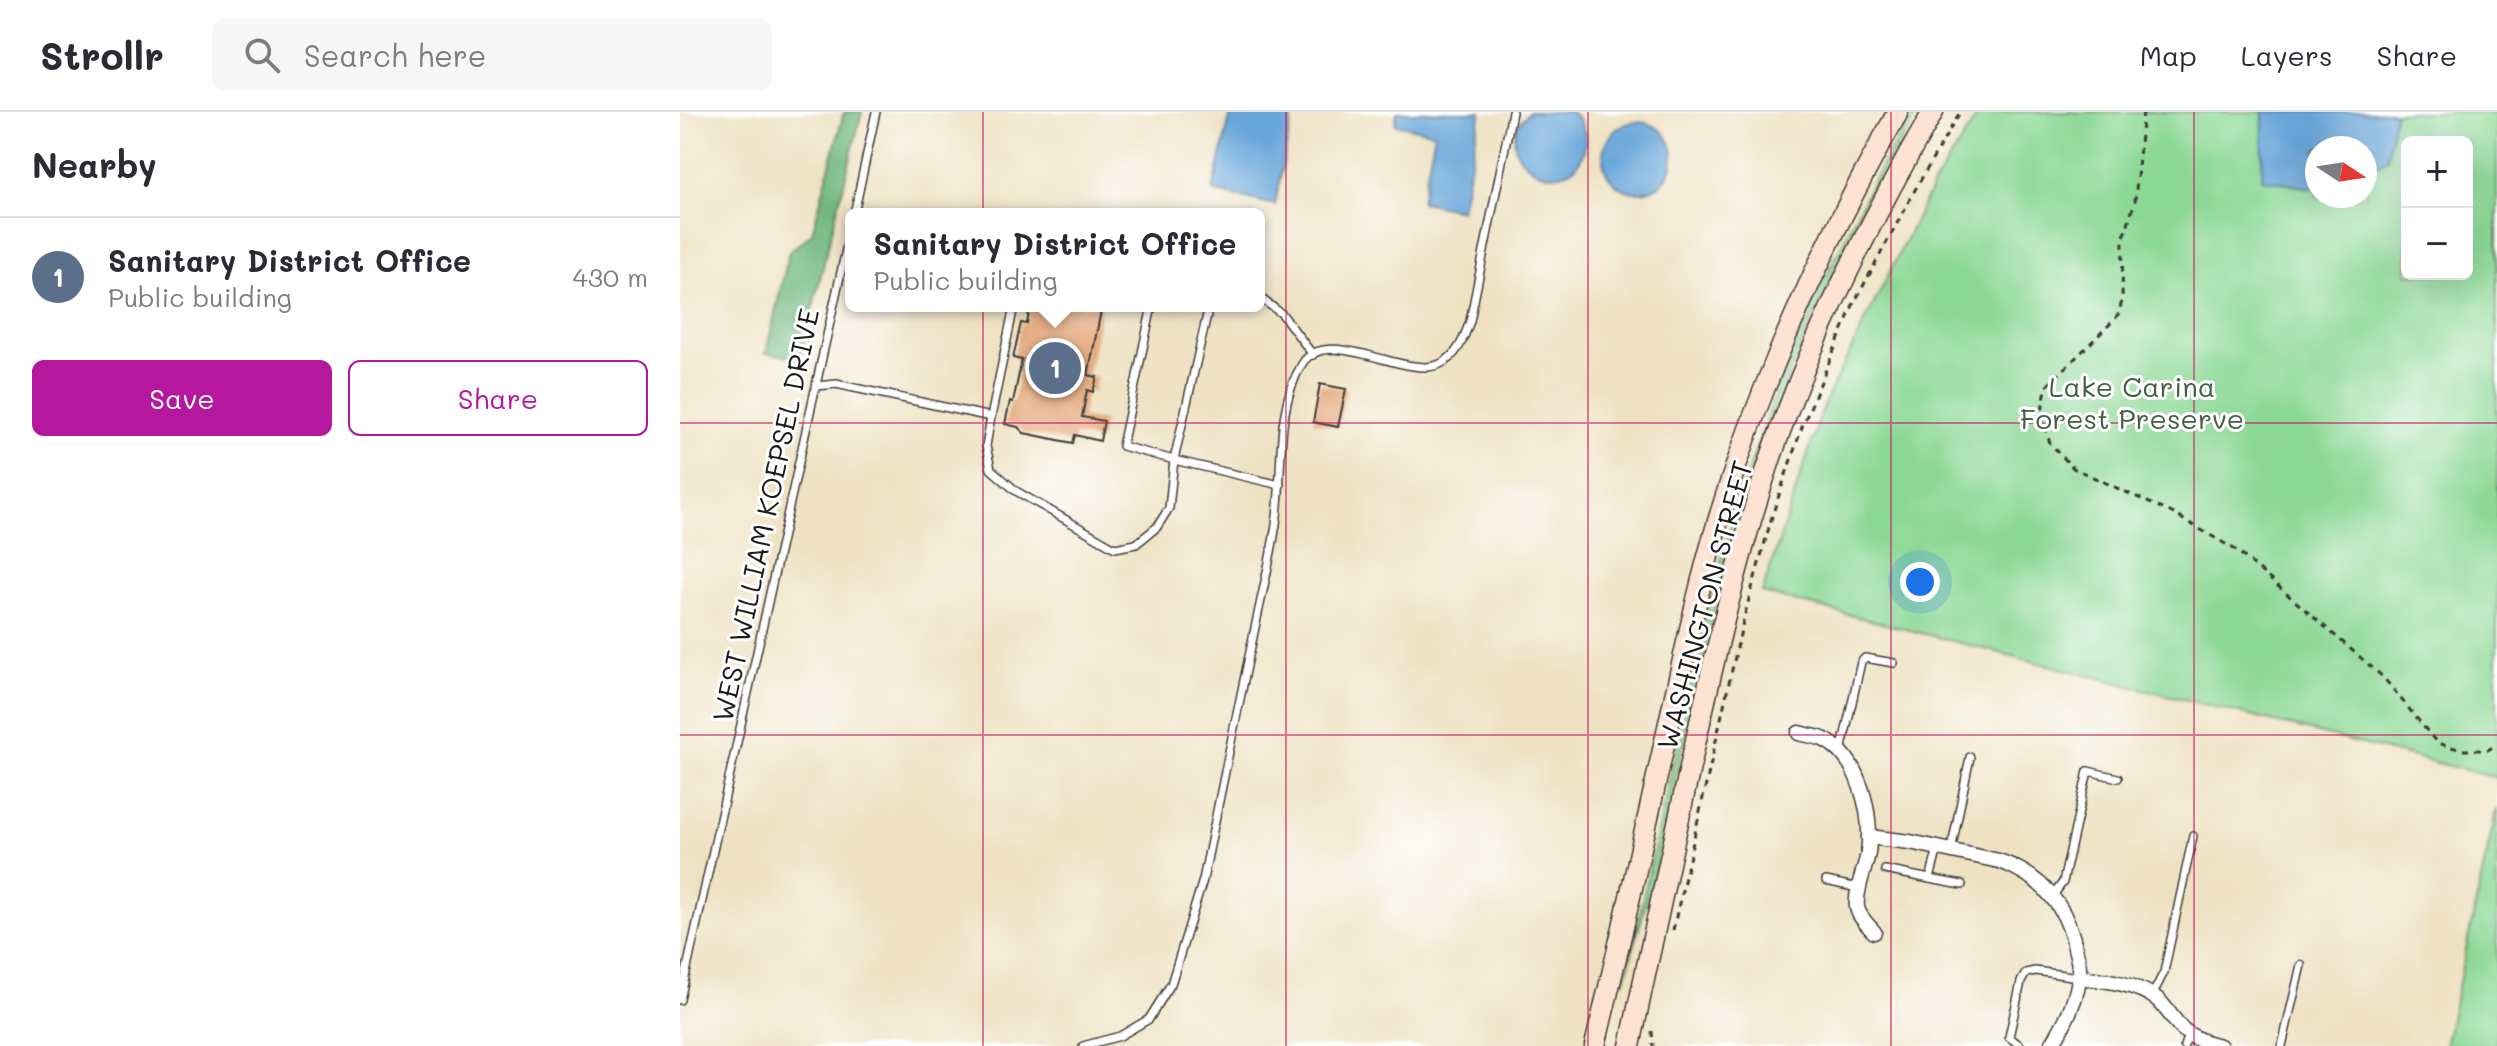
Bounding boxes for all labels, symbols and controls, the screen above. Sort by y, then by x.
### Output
search box [212,19,772,91]
text: Strollr [40,30,164,80]
icon: search [240,33,284,77]
text: Search here [304,35,486,75]
text: Map [2140,37,2197,73]
text: Layers [2241,37,2333,73]
text: Share [2377,37,2457,73]
north arrow [2305,136,2377,208]
map controls [2401,136,2473,280]
button: + [2401,136,2473,208]
text: Nearby [32,142,157,187]
popup [845,208,1265,312]
button: − [2401,208,2473,280]
text: Sanitary District Office [874,223,1236,263]
text: Sanitary District Office [108,240,471,280]
text: 1 [52,260,64,294]
text: 430 m [572,260,648,294]
text: Public building [874,263,1057,297]
text: Public building [108,280,292,314]
street label: WEST WILLIAM KOEPSEL DRIVE [704,305,826,725]
pin: 1 [1029,338,1081,398]
button: Save [32,360,332,436]
button: Share [348,360,648,436]
park label: Lake Carina Forest Preserve [2020,368,2244,436]
street label: WASHINGTON STREET [1648,457,1760,753]
your location [1900,562,1940,602]

